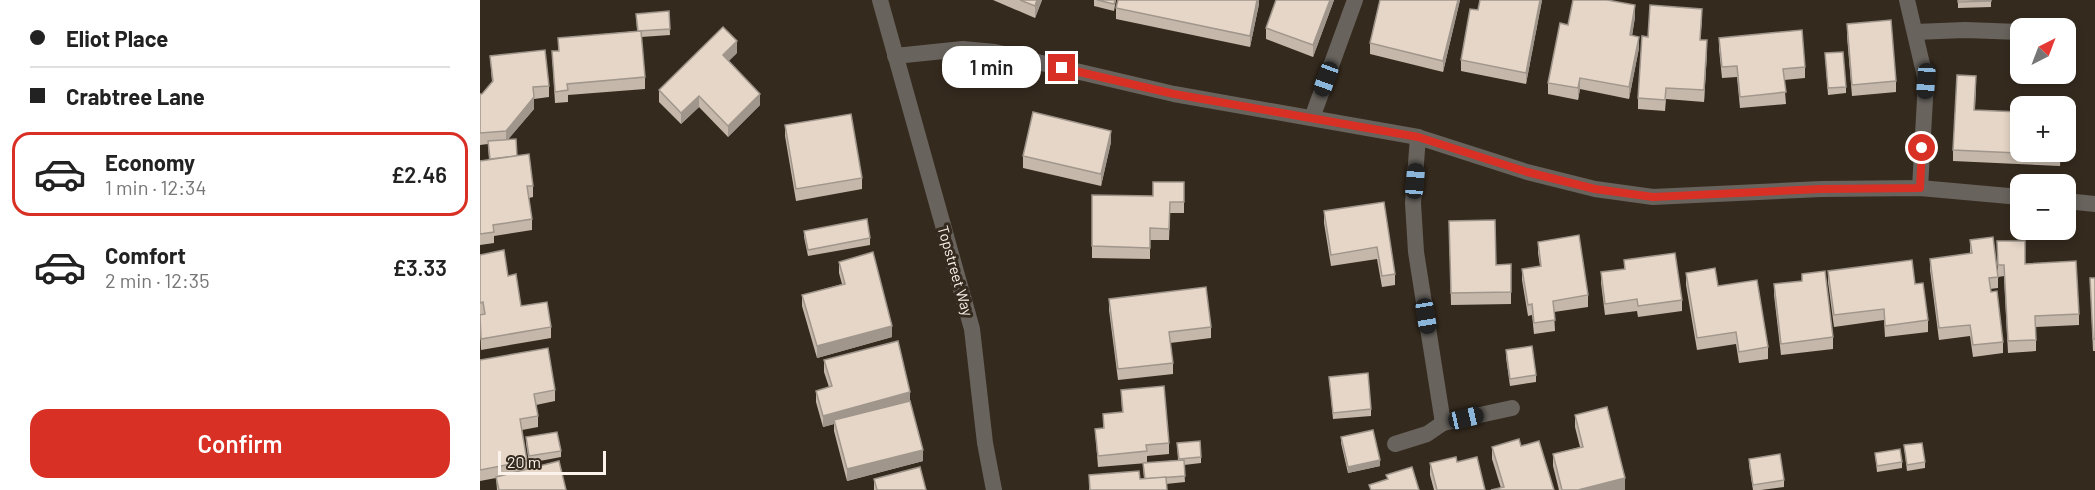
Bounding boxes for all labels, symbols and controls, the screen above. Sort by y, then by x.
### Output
north arrow [2010,18,2076,84]
map controls [2010,18,2076,240]
text: Eliot Place [66,25,168,51]
callout: 1 min [942,47,1041,89]
route end [1048,54,1075,81]
text: 1 min [970,55,1013,79]
car [1311,59,1341,99]
car [1916,62,1936,100]
text: Crabtree Lane [66,83,205,109]
button: + [2010,96,2076,162]
route start [1908,134,1935,161]
icon: car [33,147,87,201]
text: Economy [105,149,195,175]
text: £2.46 [391,161,447,187]
car [1404,162,1426,200]
button: − [2010,174,2076,240]
text: 1 min · 12:34 [105,175,206,199]
street label: Topstreet Way [934,223,977,318]
icon: car [33,240,87,294]
text: Comfort [105,242,186,268]
text: £3.33 [393,254,447,280]
text: 2 min · 12:35 [105,268,209,292]
car [1414,297,1438,335]
car [1446,405,1486,431]
button: Confirm [30,409,450,478]
scale bar [498,448,606,476]
text: 20 m [507,452,541,471]

